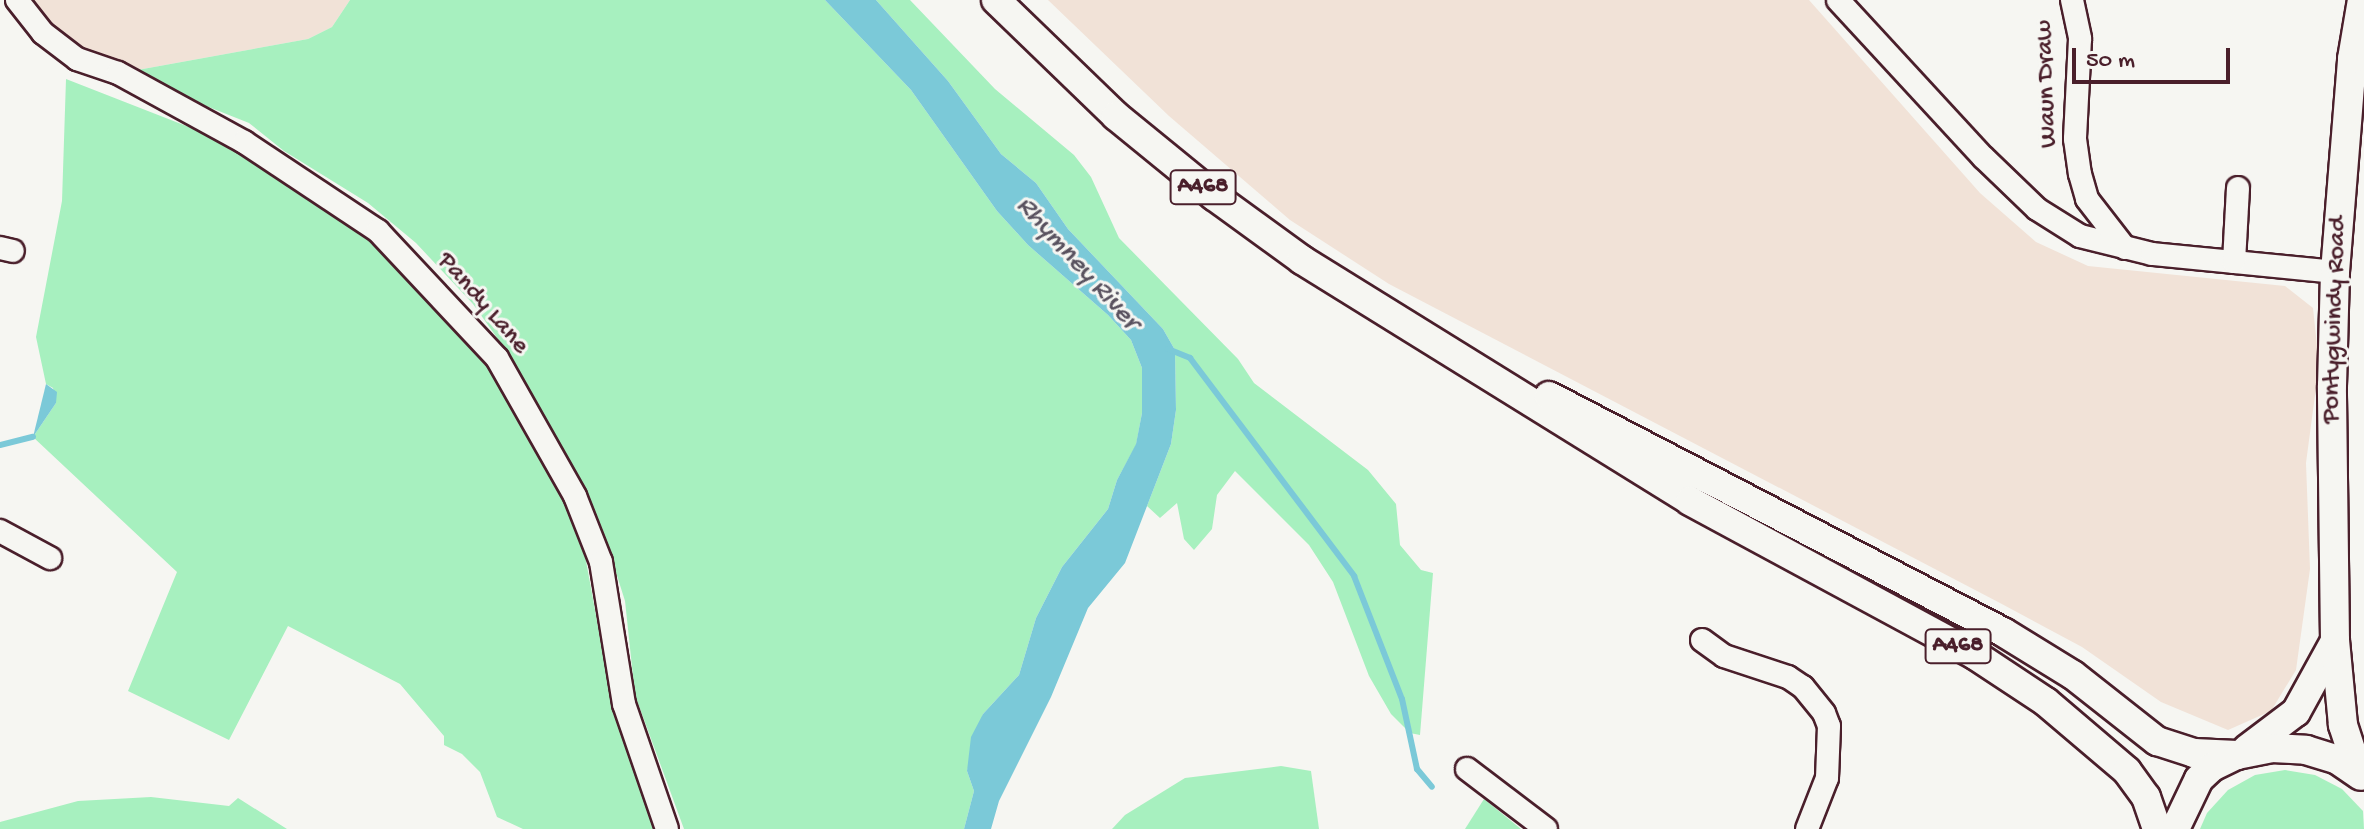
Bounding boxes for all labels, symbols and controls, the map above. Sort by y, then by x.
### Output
street label: Waun Draw [2030,20,2066,148]
scale bar [2076,32,2234,82]
text: 50 m [2086,47,2135,76]
road number: A468 [1169,167,1237,207]
water label: Rhymney River [1008,190,1146,338]
street label: Pontygwindy Road [2317,216,2355,424]
street label: Pandy Lane [429,247,535,361]
road number: A468 [1924,626,1992,666]

